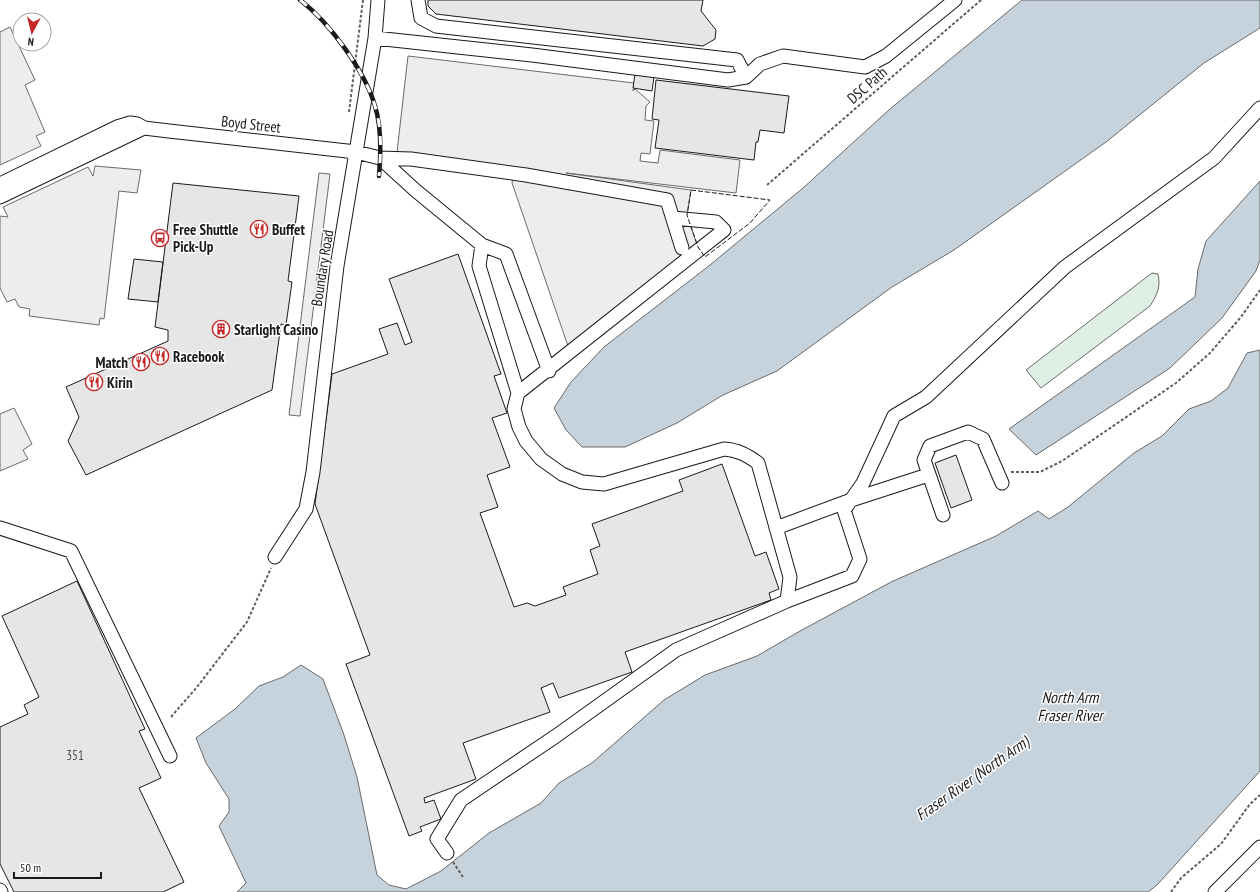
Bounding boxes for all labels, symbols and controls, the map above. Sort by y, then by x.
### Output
north arrow [12,12,52,52]
text: N [27,35,35,49]
street label: DSC Path [843,62,891,108]
street label: Boyd Street [220,111,282,137]
restaurant icon: Buffet [249,219,269,239]
place label: Free Shuttle Pick-Up [173,220,238,256]
place label: Buffet [272,220,305,239]
bus stop icon: Free Shuttle Pick-Up [150,228,170,248]
street label: Boundary Road [307,228,337,308]
building icon: Starlight Casino [211,319,231,339]
place label: Starlight Casino [234,320,318,339]
restaurant icon: Racebook [150,346,170,366]
place label: Racebook [173,347,225,366]
restaurant icon: Match [131,352,151,372]
place label: Match [95,353,128,372]
restaurant icon: Kirin [84,372,104,392]
place label: Kirin [107,373,133,392]
water label: North Arm Fraser River [1037,687,1105,725]
water label: Fraser River (North Arm) [912,730,1034,824]
house number: 351 [66,747,84,764]
scale bar [14,854,101,880]
text: 50 m [20,860,41,875]

